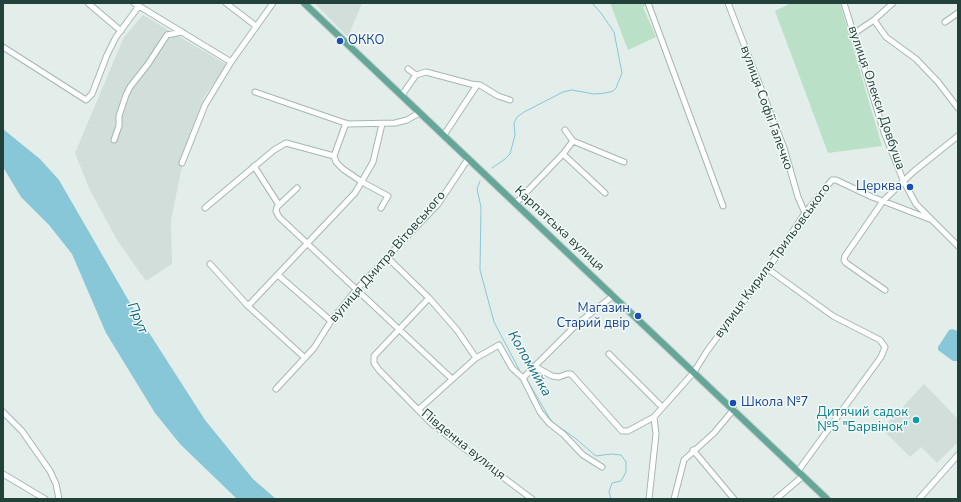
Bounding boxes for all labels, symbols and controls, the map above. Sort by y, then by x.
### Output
street label: вулиця Олекси Довбуша [844,24,908,172]
place label: ОККО [348,33,385,49]
marker: ОККО [335,36,345,46]
street label: вулиця Софії Галечко [736,44,796,172]
place label: Церква [856,179,902,195]
street label: вулиця Кирила Трильовського [712,181,834,341]
marker: Церква [905,182,915,192]
street label: Карпатська вулиця [511,183,607,275]
street label: вулиця Дмитра Вітовського [327,188,449,326]
water label: Прут [123,300,151,336]
place label: Магазин Старий двір [557,301,630,332]
marker: Магазин Старий двір [633,311,643,321]
water label: Коломийка [503,328,555,400]
place label: Школа №7 [741,395,808,411]
marker: Школа №7 [728,398,738,408]
place label: Дитячий садок №5 "Барвінок" [817,405,908,436]
street label: Південна вулиця [418,406,508,484]
marker: Дитячий садок №5 "Барвінок" [911,415,921,425]

